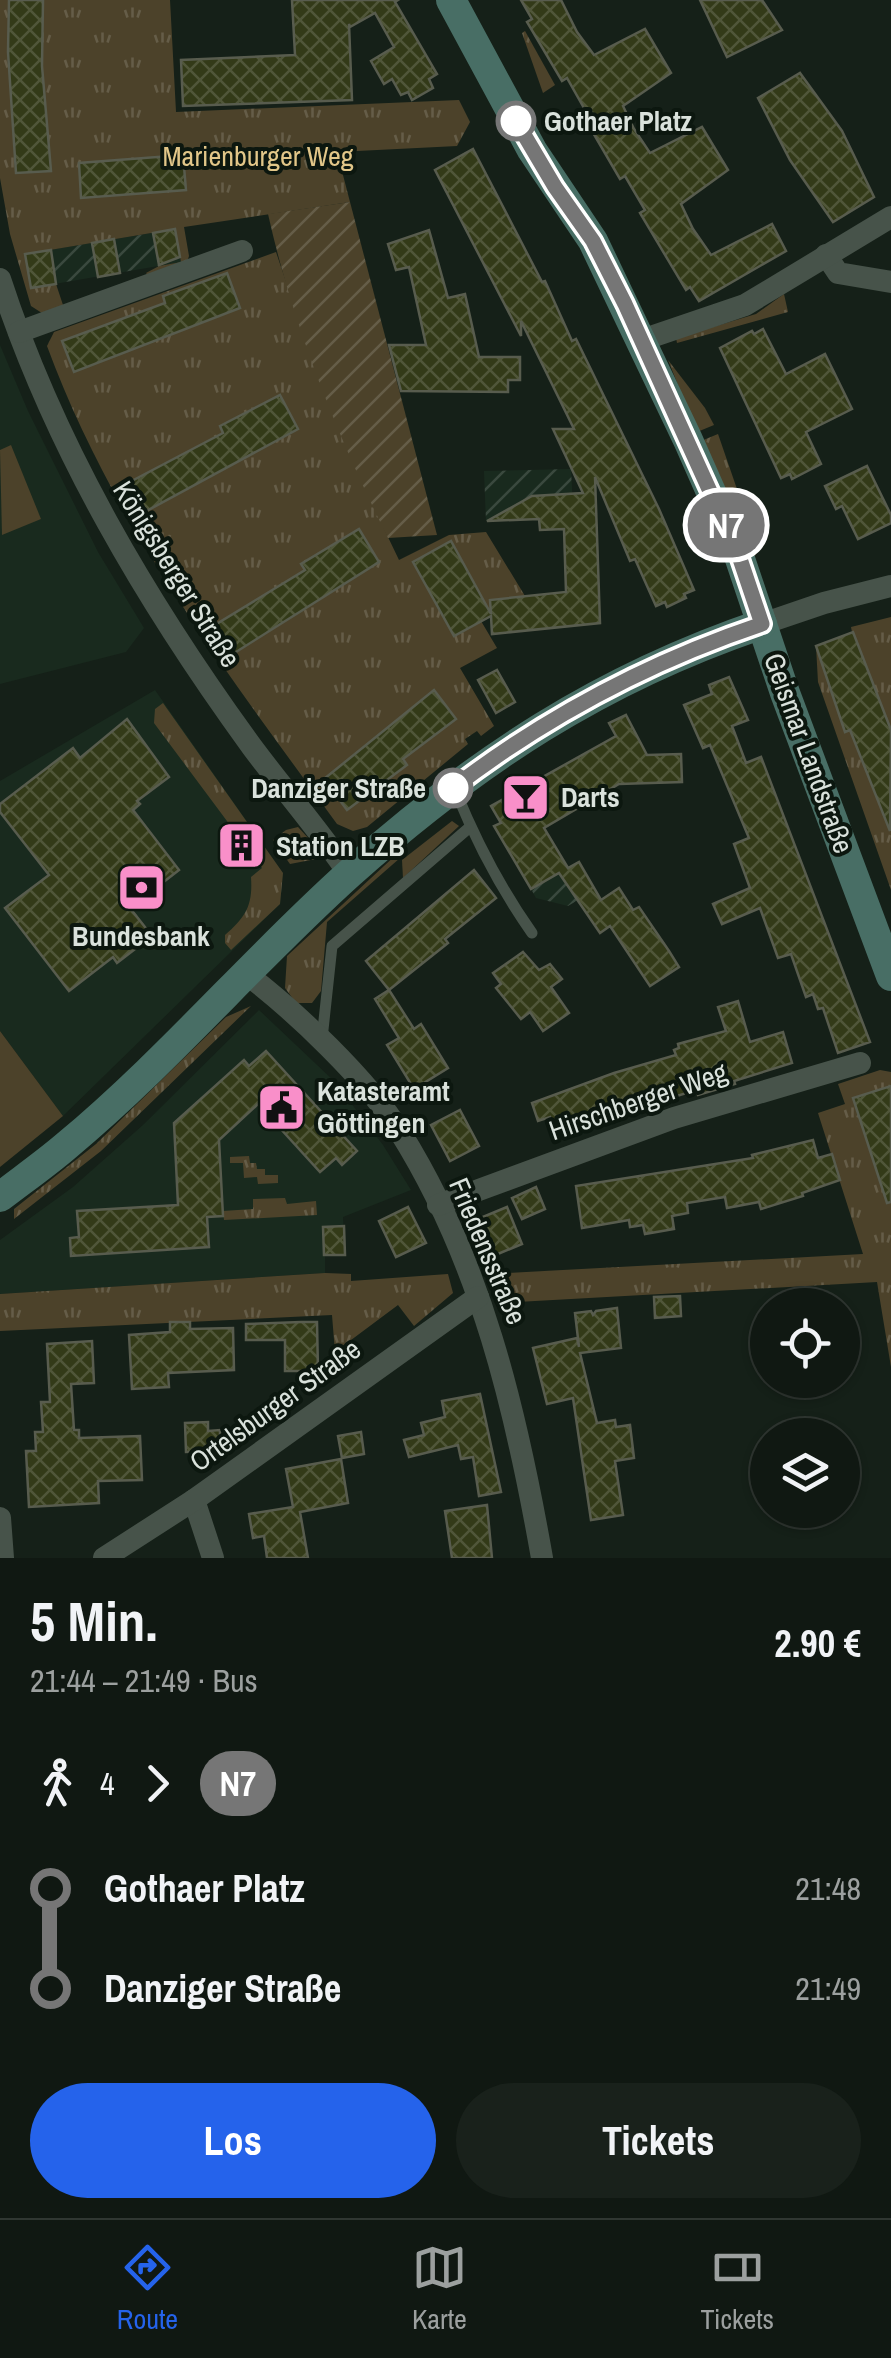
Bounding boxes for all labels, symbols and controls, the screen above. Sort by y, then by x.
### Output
marker: Gothaer Platz [497,102,535,140]
place label: Gothaer Platz [544,102,692,140]
park label: Marienburger Weg [162,137,354,175]
street label: Königsberger Straße [104,474,250,674]
line badge: N7 [681,492,771,558]
text: N7 [708,502,744,549]
street label: Geismar Landstraße [755,648,863,858]
place label: Danziger Straße [251,769,426,807]
marker: Danziger Straße [434,769,472,807]
bar icon: Darts [500,771,552,823]
place label: Darts [561,778,620,816]
building icon: Station LZB [215,820,267,872]
place label: Station LZB [276,827,405,865]
bank icon: Bundesbank [115,862,167,914]
place label: Bundesbank [72,917,210,955]
street label: Hirschberger Weg [544,1053,732,1149]
place label: Katasteramt Göttingen [317,1072,450,1142]
public building icon: Katasteramt Göttingen [256,1081,308,1133]
street label: Friedensstraße [440,1172,536,1330]
map controls [750,1288,860,1528]
button: locate [750,1288,860,1398]
street label: Ortelsburger Straße [182,1330,368,1480]
button: layers [750,1418,860,1528]
text: 5 Min. [30,1584,158,1658]
text: 2.90 € [774,1618,861,1669]
text: 21:44 – 21:49 · Bus [30,1659,258,1702]
icon: walk [30,1756,85,1811]
icon: forward [130,1756,185,1811]
text: N7 [220,1760,256,1807]
text: 4 [100,1762,115,1805]
text: Gothaer Platz [104,1863,305,1914]
text: 21:48 [795,1867,861,1910]
text: Danziger Straße [104,1963,341,2014]
text: 21:49 [795,1967,861,2010]
button: Los [30,2083,436,2198]
button: Tickets [456,2083,861,2198]
tab: Route [117,2240,178,2338]
tab: Karte [412,2240,467,2338]
tab: Tickets [701,2240,774,2338]

